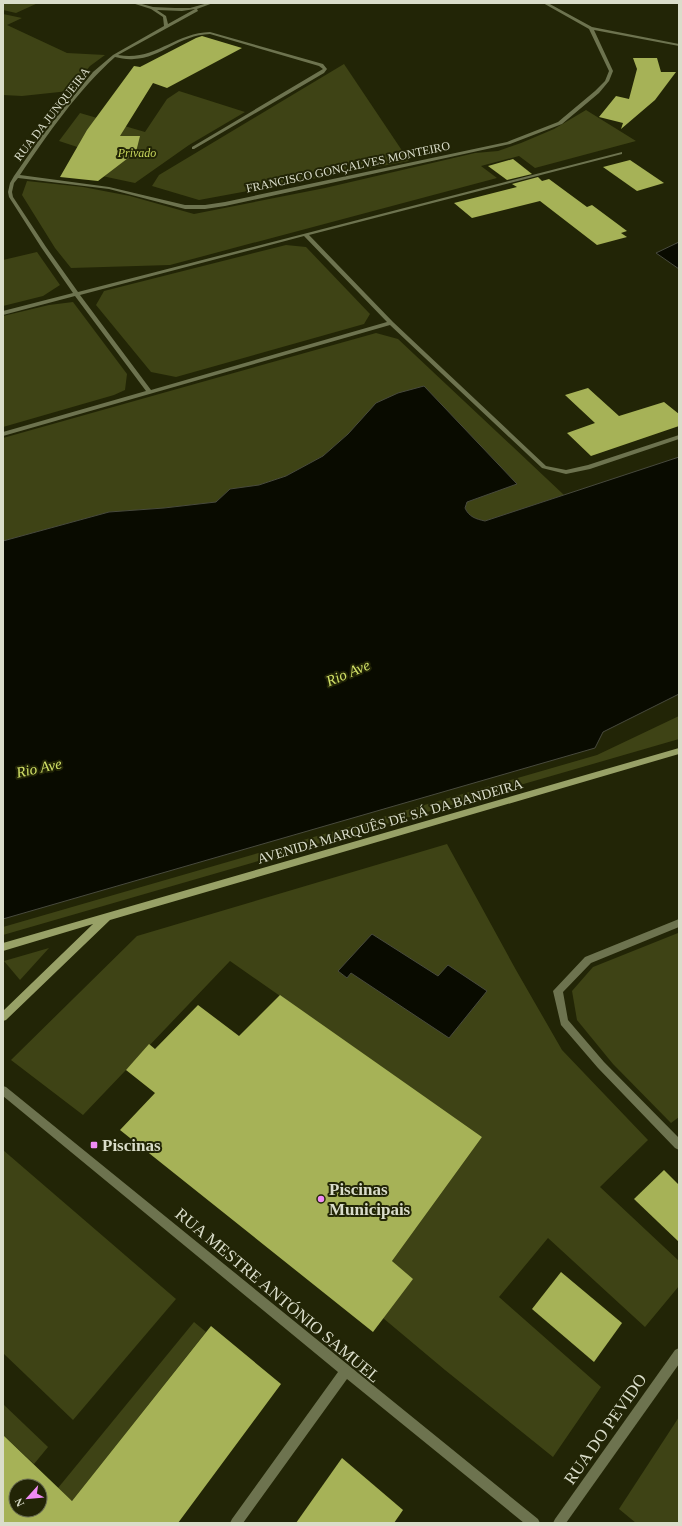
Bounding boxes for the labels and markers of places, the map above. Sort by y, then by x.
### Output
place label: Piscinas [102,1136,161,1155]
marker: Piscinas [89,1140,99,1150]
place label: Piscinas Municipais [329,1180,411,1219]
marker: Piscinas Municipais [316,1194,326,1204]

